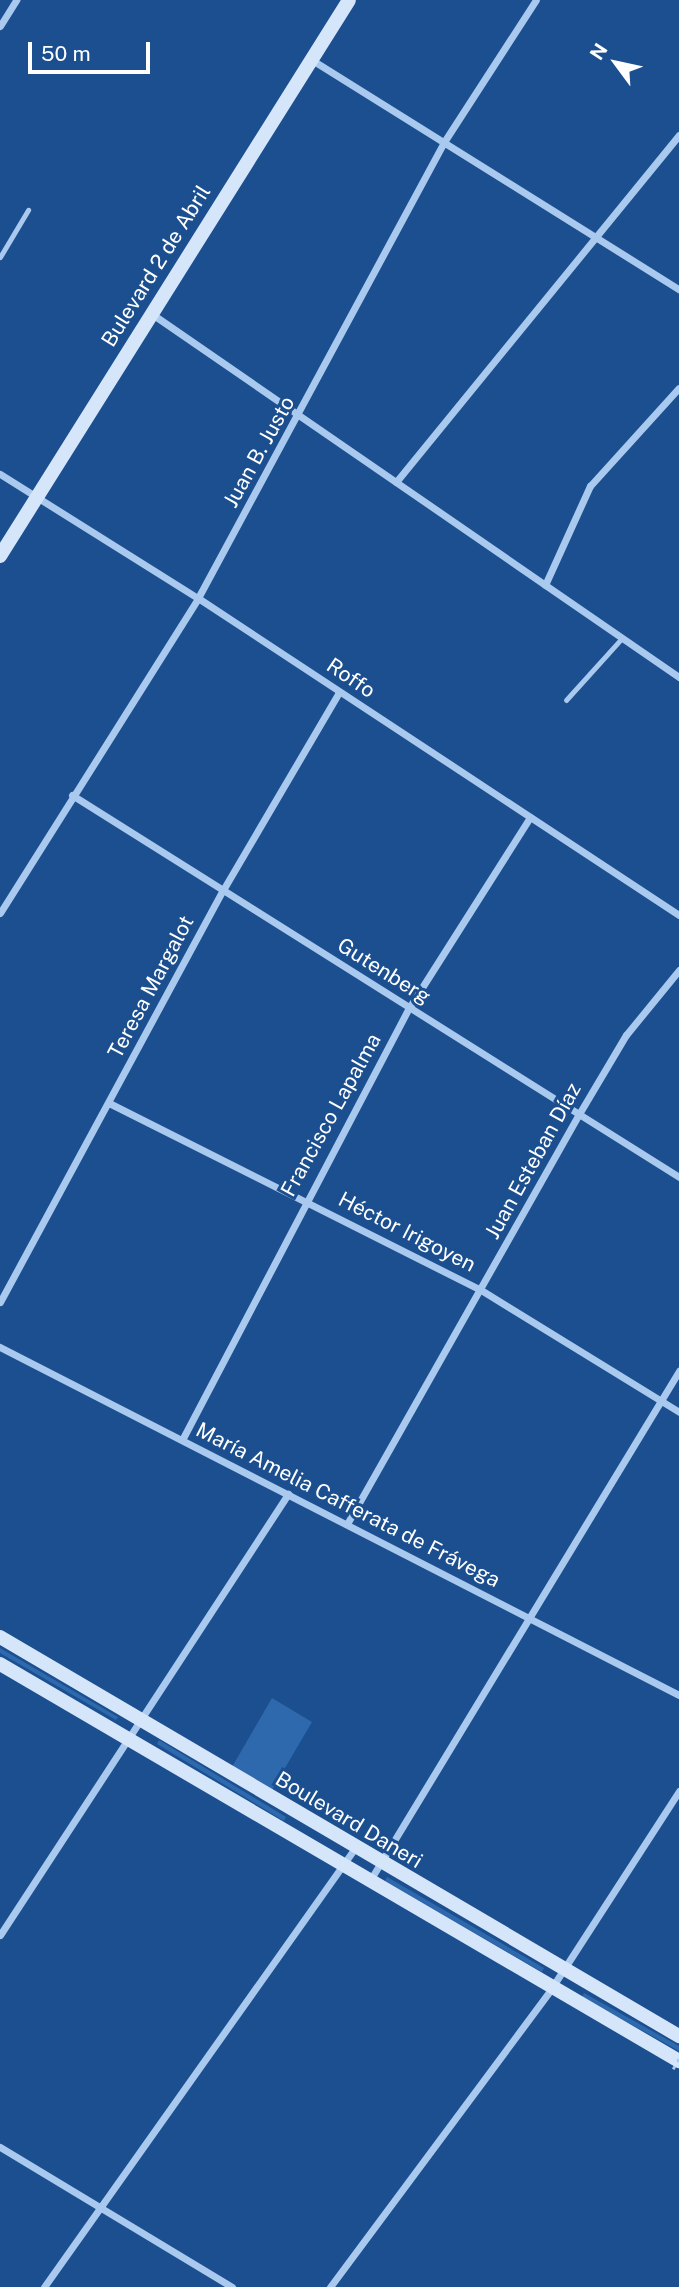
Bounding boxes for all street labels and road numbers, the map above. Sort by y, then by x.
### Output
street label: Bulevard 2 de Abril [96,180,216,352]
street label: Juan B. Justo [218,392,300,512]
street label: Roffo [322,653,380,703]
street label: Teresa Margalot [103,911,199,1063]
street label: Gutenberg [333,933,435,1009]
street label: Francisco Lapalma [276,1029,386,1201]
street label: Juan Esteban Díaz [480,1078,586,1244]
street label: Héctor Irigoyen [334,1187,480,1277]
street label: María Amelia Cafferata de Frávega [192,1417,504,1593]
street label: Boulevard Daneri [271,1766,427,1874]

